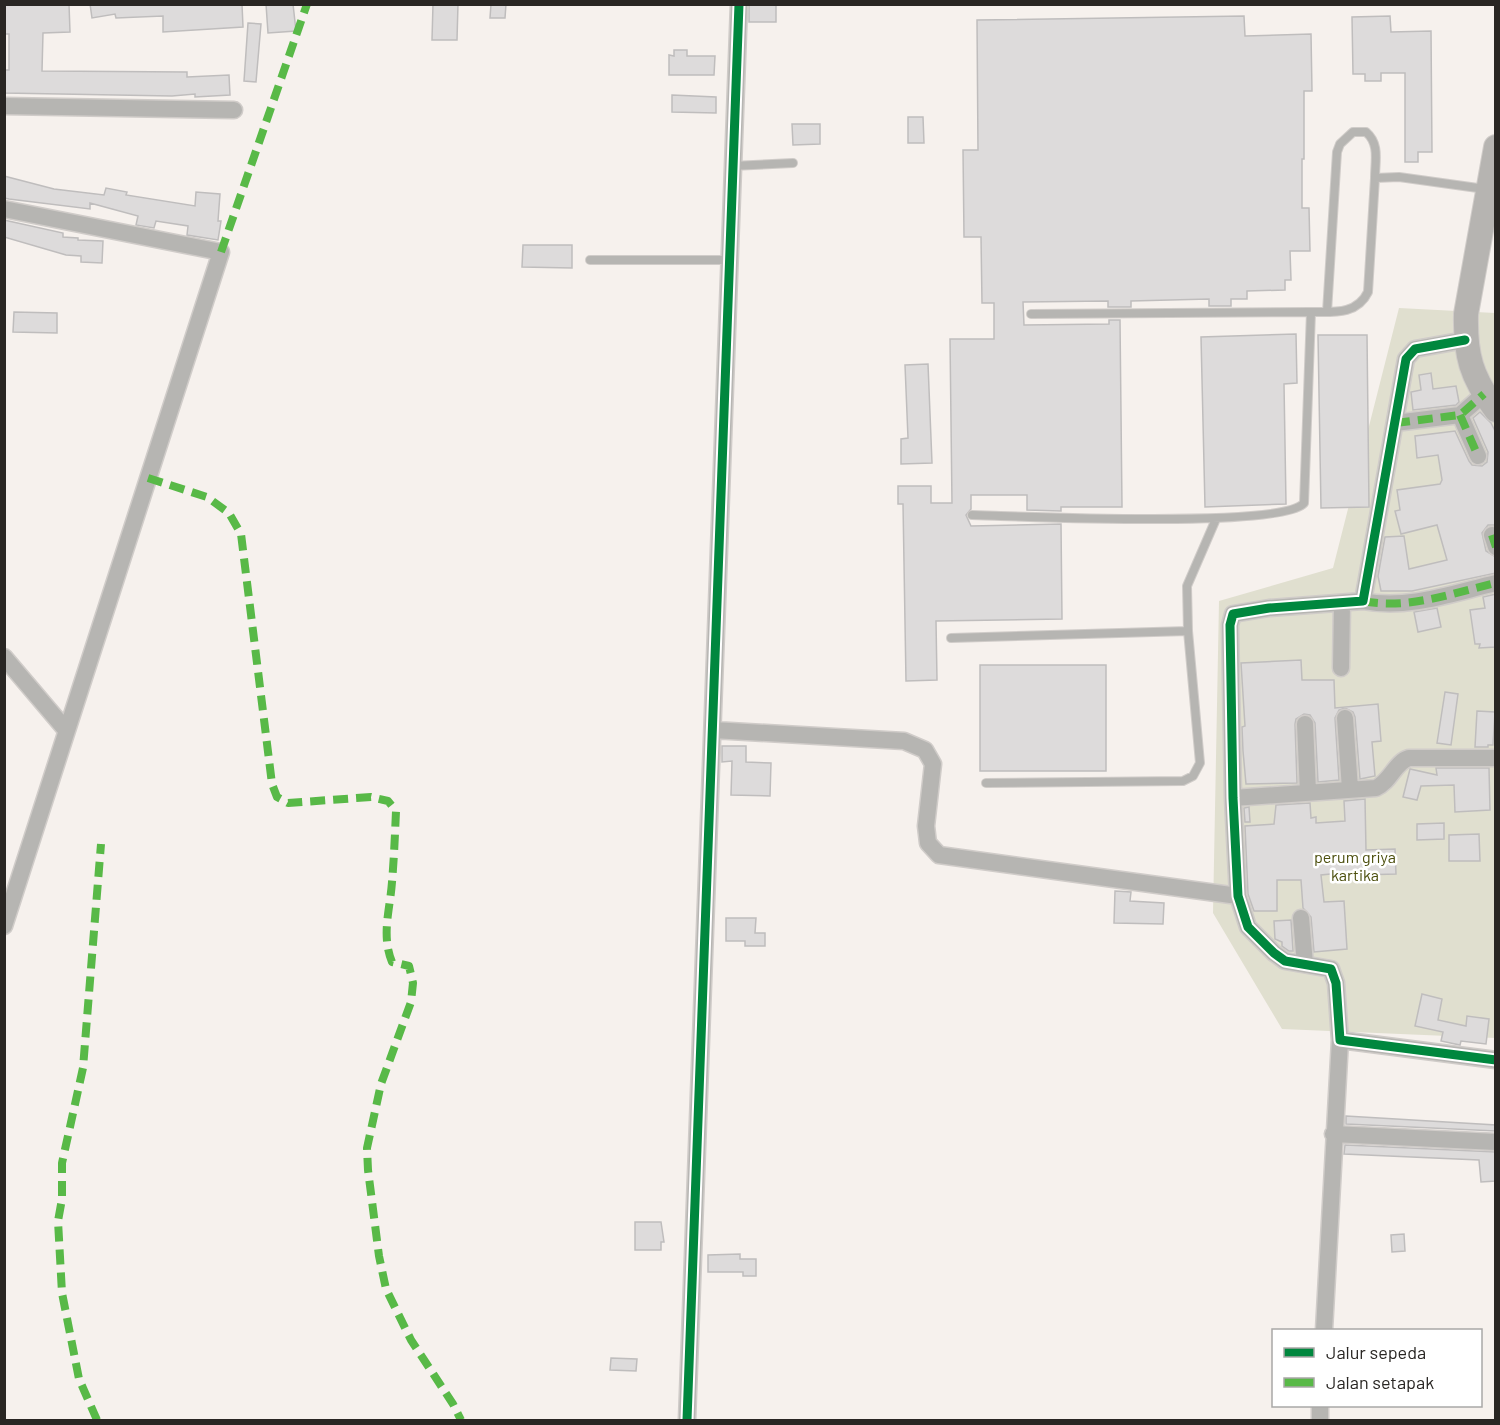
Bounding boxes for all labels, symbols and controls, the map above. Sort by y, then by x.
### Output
park label: perum griya kartika [1314,847,1396,884]
legend [1272,1329,1482,1407]
text: Jalur sepeda [1326,1341,1426,1363]
text: Jalan setapak [1326,1371,1434,1393]

